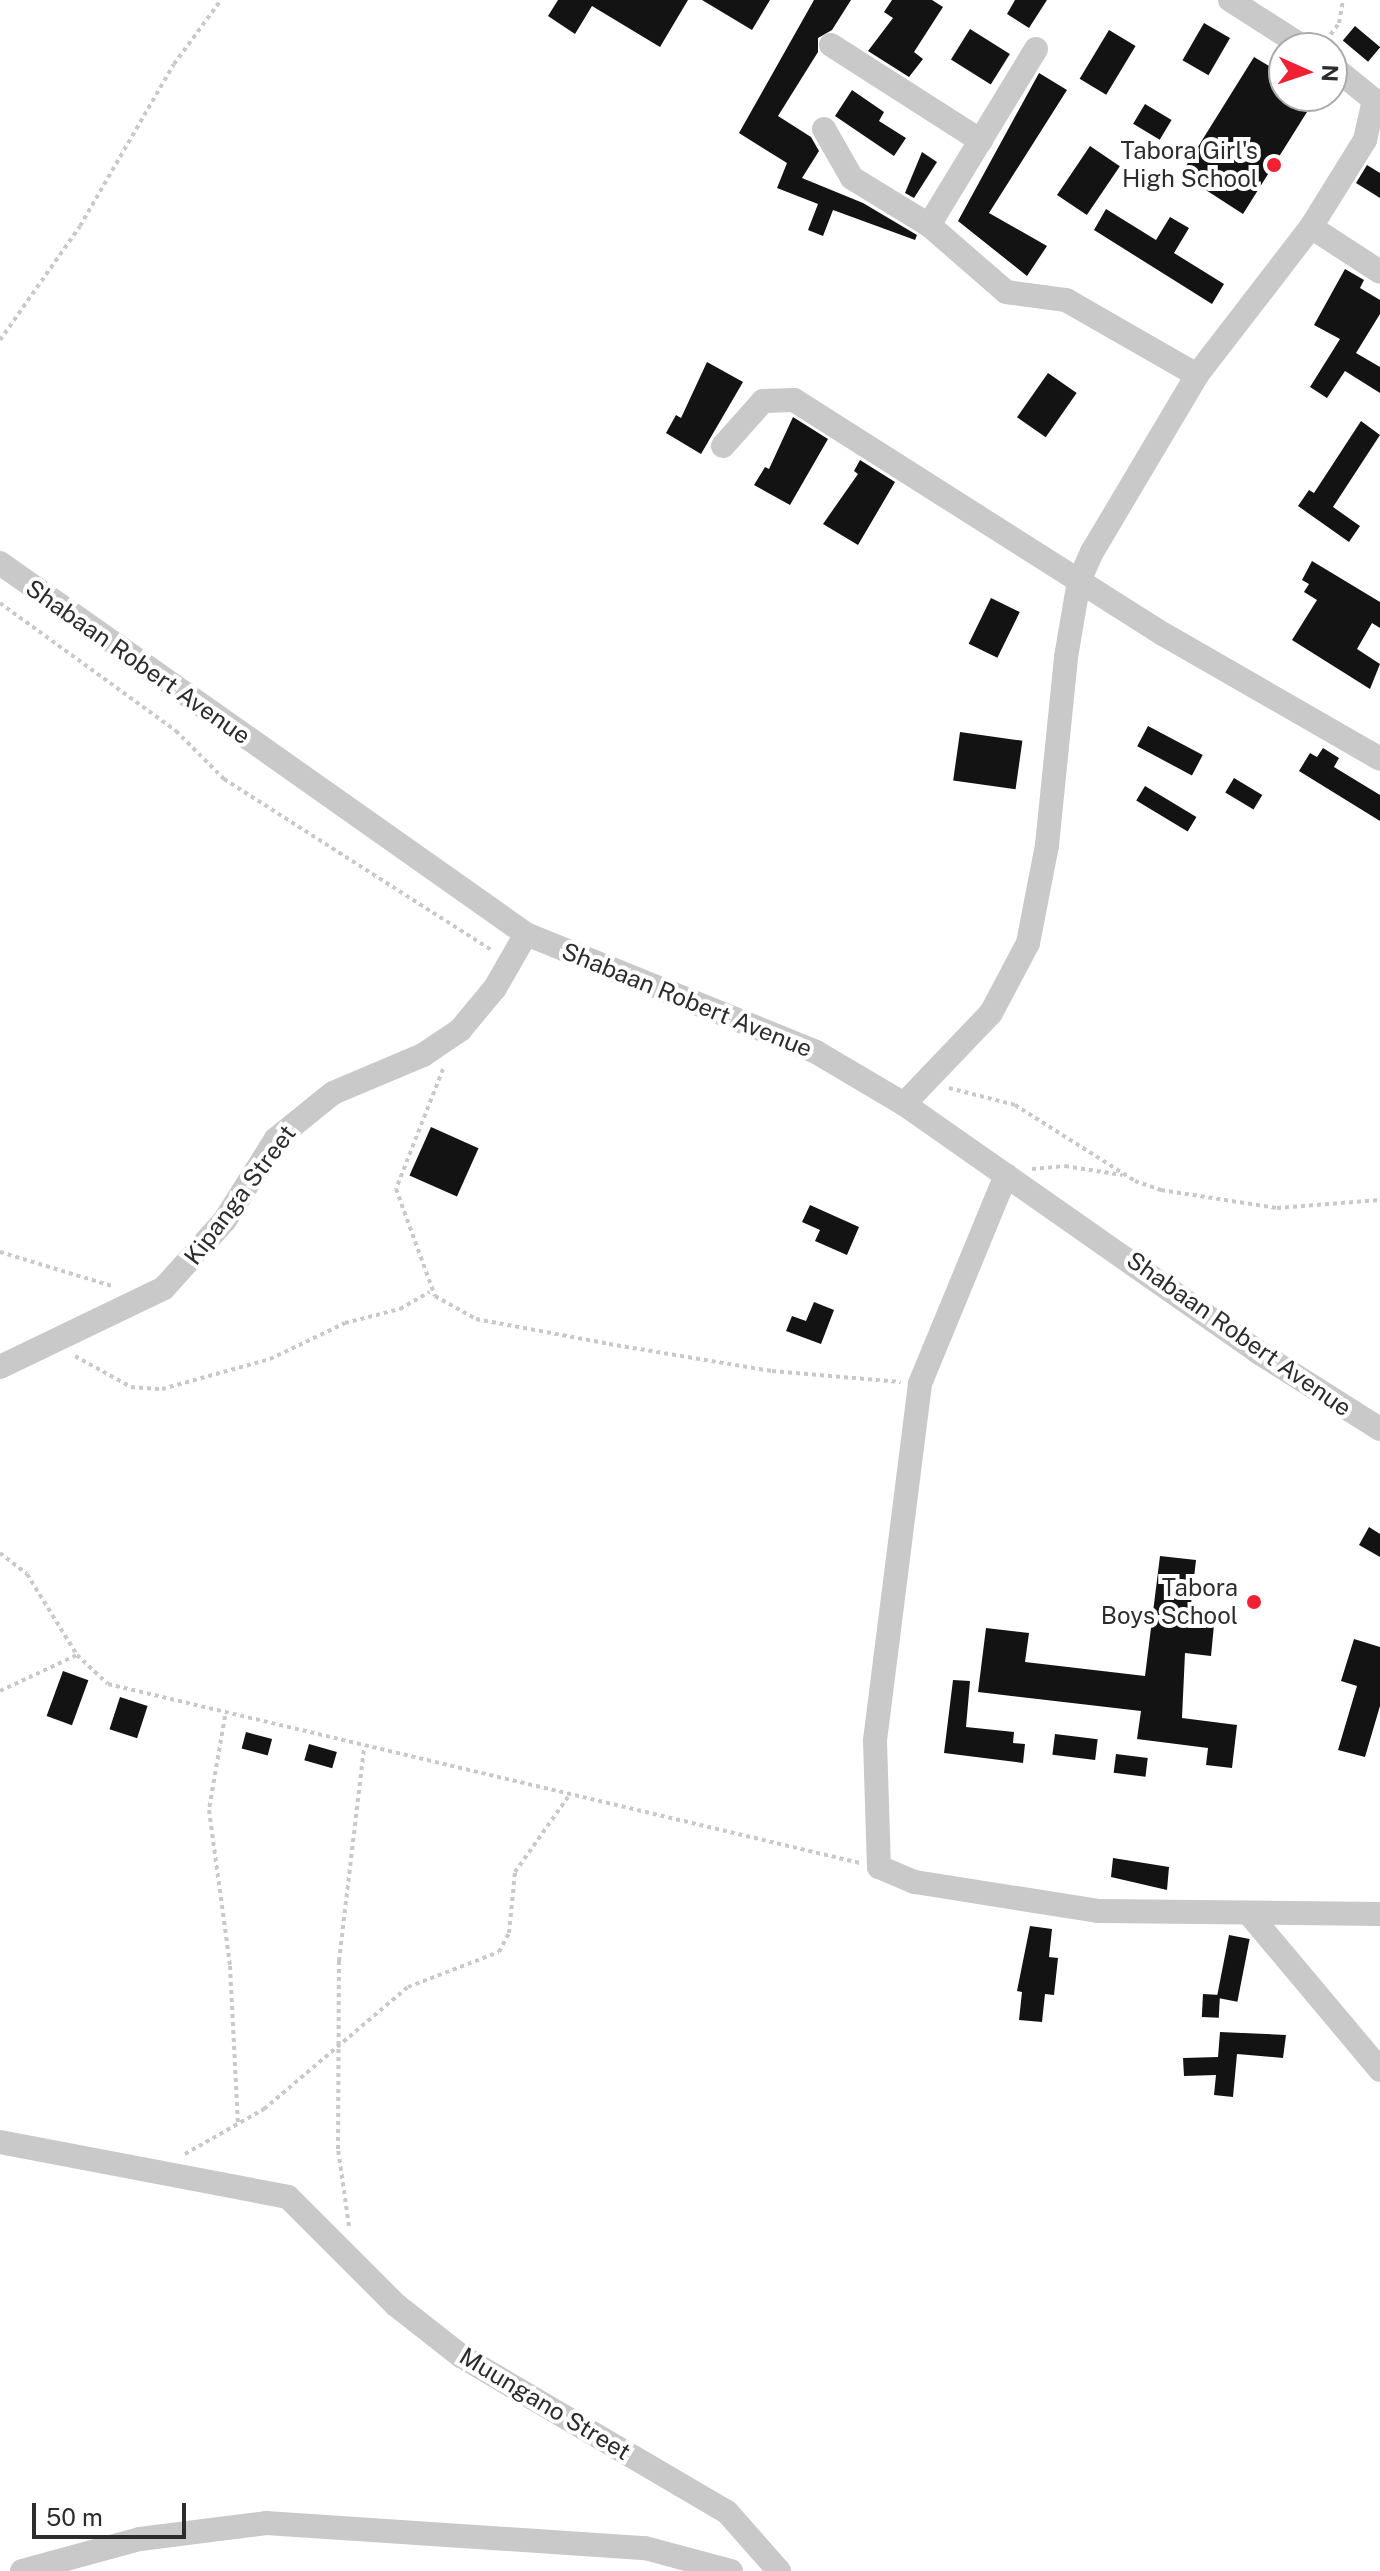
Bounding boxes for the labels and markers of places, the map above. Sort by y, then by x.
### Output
place label: Tabora Girl's High School [1120,137,1258,193]
marker: Tabora Girl's High School [1265,156,1283,174]
place label: Tabora Boys School [1101,1574,1238,1630]
marker: Tabora Boys School [1245,1593,1263,1611]

